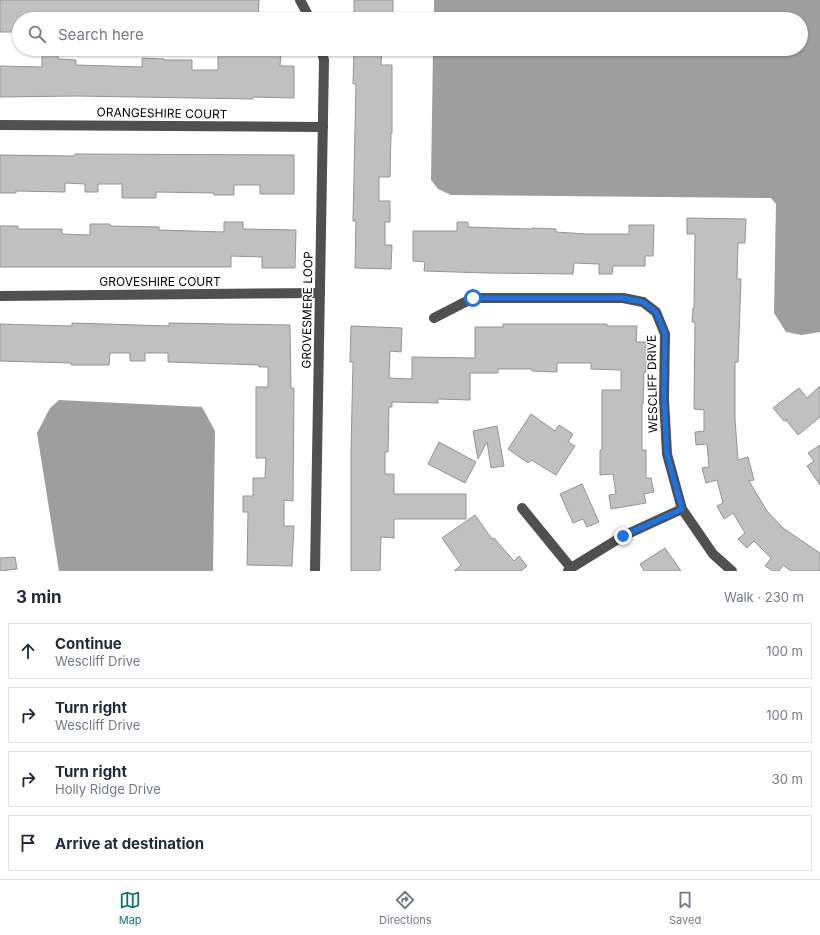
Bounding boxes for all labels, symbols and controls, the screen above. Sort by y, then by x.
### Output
search box [12,12,808,56]
icon: search [26,23,48,45]
text: Search here [58,25,144,44]
street label: ORANGESHIRE COURT [96,104,228,122]
street label: GROVESMERE LOOP [298,251,316,369]
street label: GROVESHIRE COURT [99,274,221,289]
route start [464,289,482,307]
street label: WESCLIFF DRIVE [644,335,660,433]
route end [614,527,632,545]
text: 3 min [16,587,62,607]
text: Walk · 230 m [724,589,804,605]
text: Continue [55,634,122,653]
icon: ahead [17,640,39,662]
text: 100 m [766,643,803,659]
text: Wescliff Drive [55,653,140,669]
text: Turn right [55,698,127,717]
icon: right [17,704,39,726]
text: 100 m [766,707,803,723]
text: Wescliff Drive [55,717,140,733]
text: Turn right [55,762,127,781]
icon: right [17,768,39,790]
text: 30 m [772,771,803,787]
text: Holly Ridge Drive [55,781,161,797]
icon: arrive [17,832,39,854]
text: Arrive at destination [55,834,204,853]
tab: Map [119,889,142,927]
tab: Directions [379,889,432,927]
tab: Saved [669,889,701,927]

